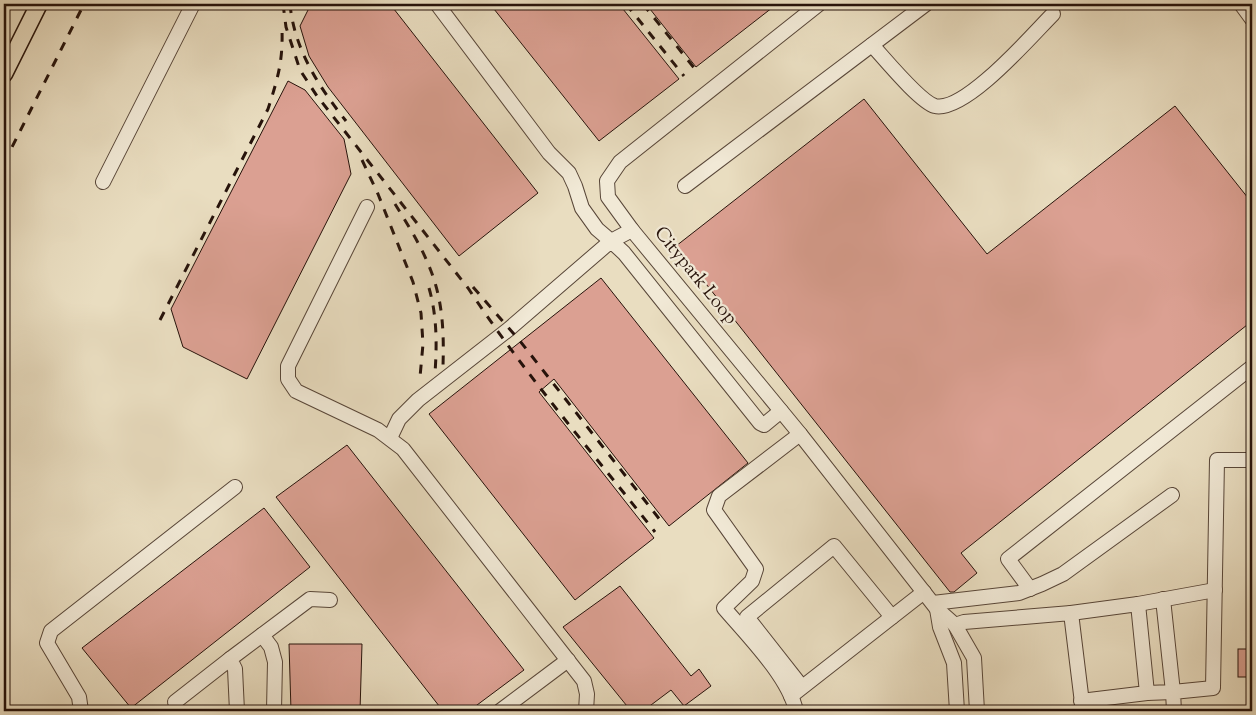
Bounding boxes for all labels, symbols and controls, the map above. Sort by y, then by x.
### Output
street label: Citypark Loop [647,221,743,331]

